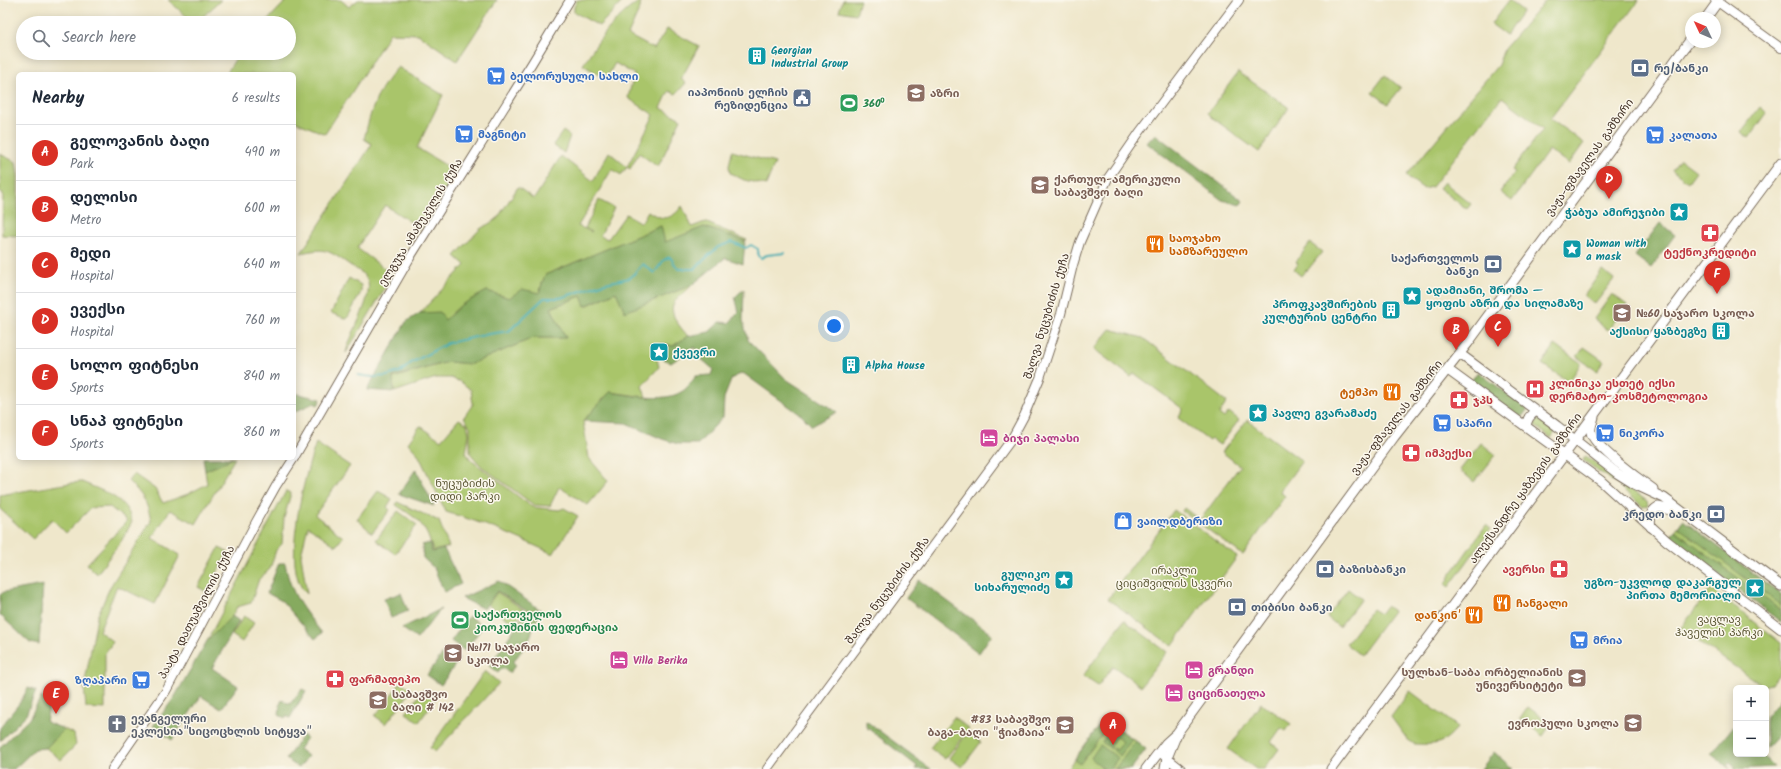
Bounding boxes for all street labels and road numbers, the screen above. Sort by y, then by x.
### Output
street label: ვაჟა-ფშაველას გამზირი [1541,95,1639,220]
street label: ელგუჯა ამაშუკელის ქუჩა [374,155,468,290]
street label: შალვა ნუცუბიძის ქუჩა [1019,251,1075,382]
street label: ვაჟა-ფშაველას გამზირი [1346,356,1447,479]
street label: ალექსანდრე ყაზბეგის გამზირი [1465,409,1587,568]
street label: შალვა ნუცუბიძის ქუჩა [841,533,934,648]
street label: პაატა დათუაშვილის ქუჩა [154,542,240,683]

